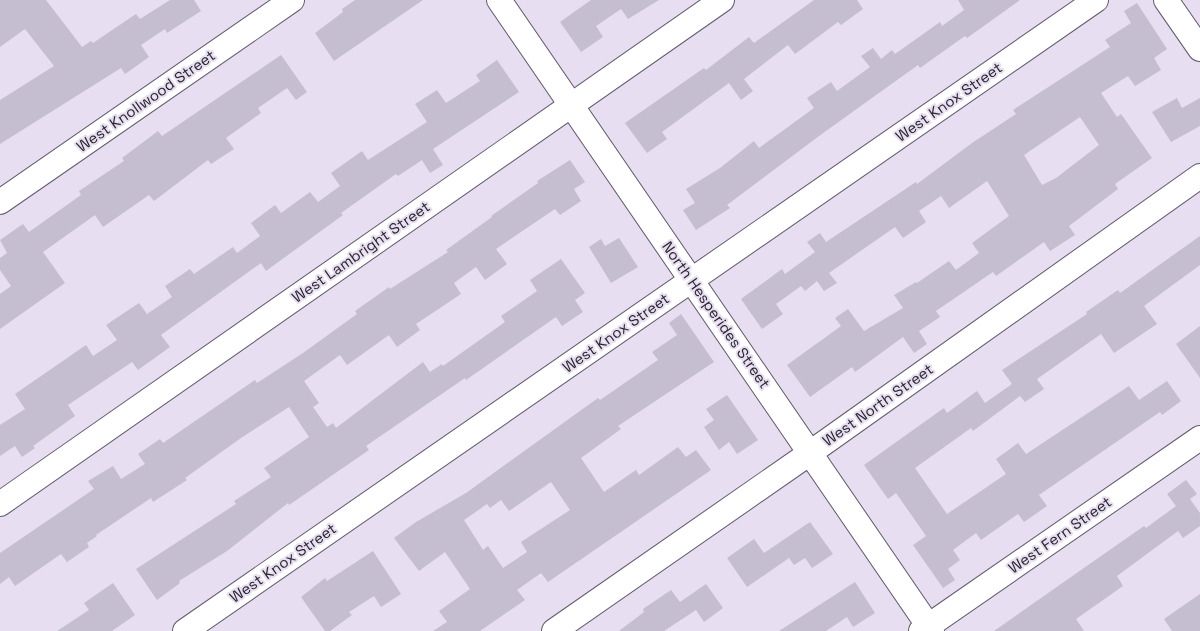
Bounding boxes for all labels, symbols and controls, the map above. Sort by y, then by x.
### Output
street label: West Knollwood Street [73,45,219,156]
street label: West Knox Street [892,58,1006,146]
street label: West Lambright Street [288,197,433,306]
street label: North Hesperides Street [658,237,775,392]
street label: West Knox Street [559,289,673,377]
street label: West North Street [819,359,937,450]
street label: West Fern Street [1004,492,1115,577]
street label: West Knox Street [226,519,340,607]

